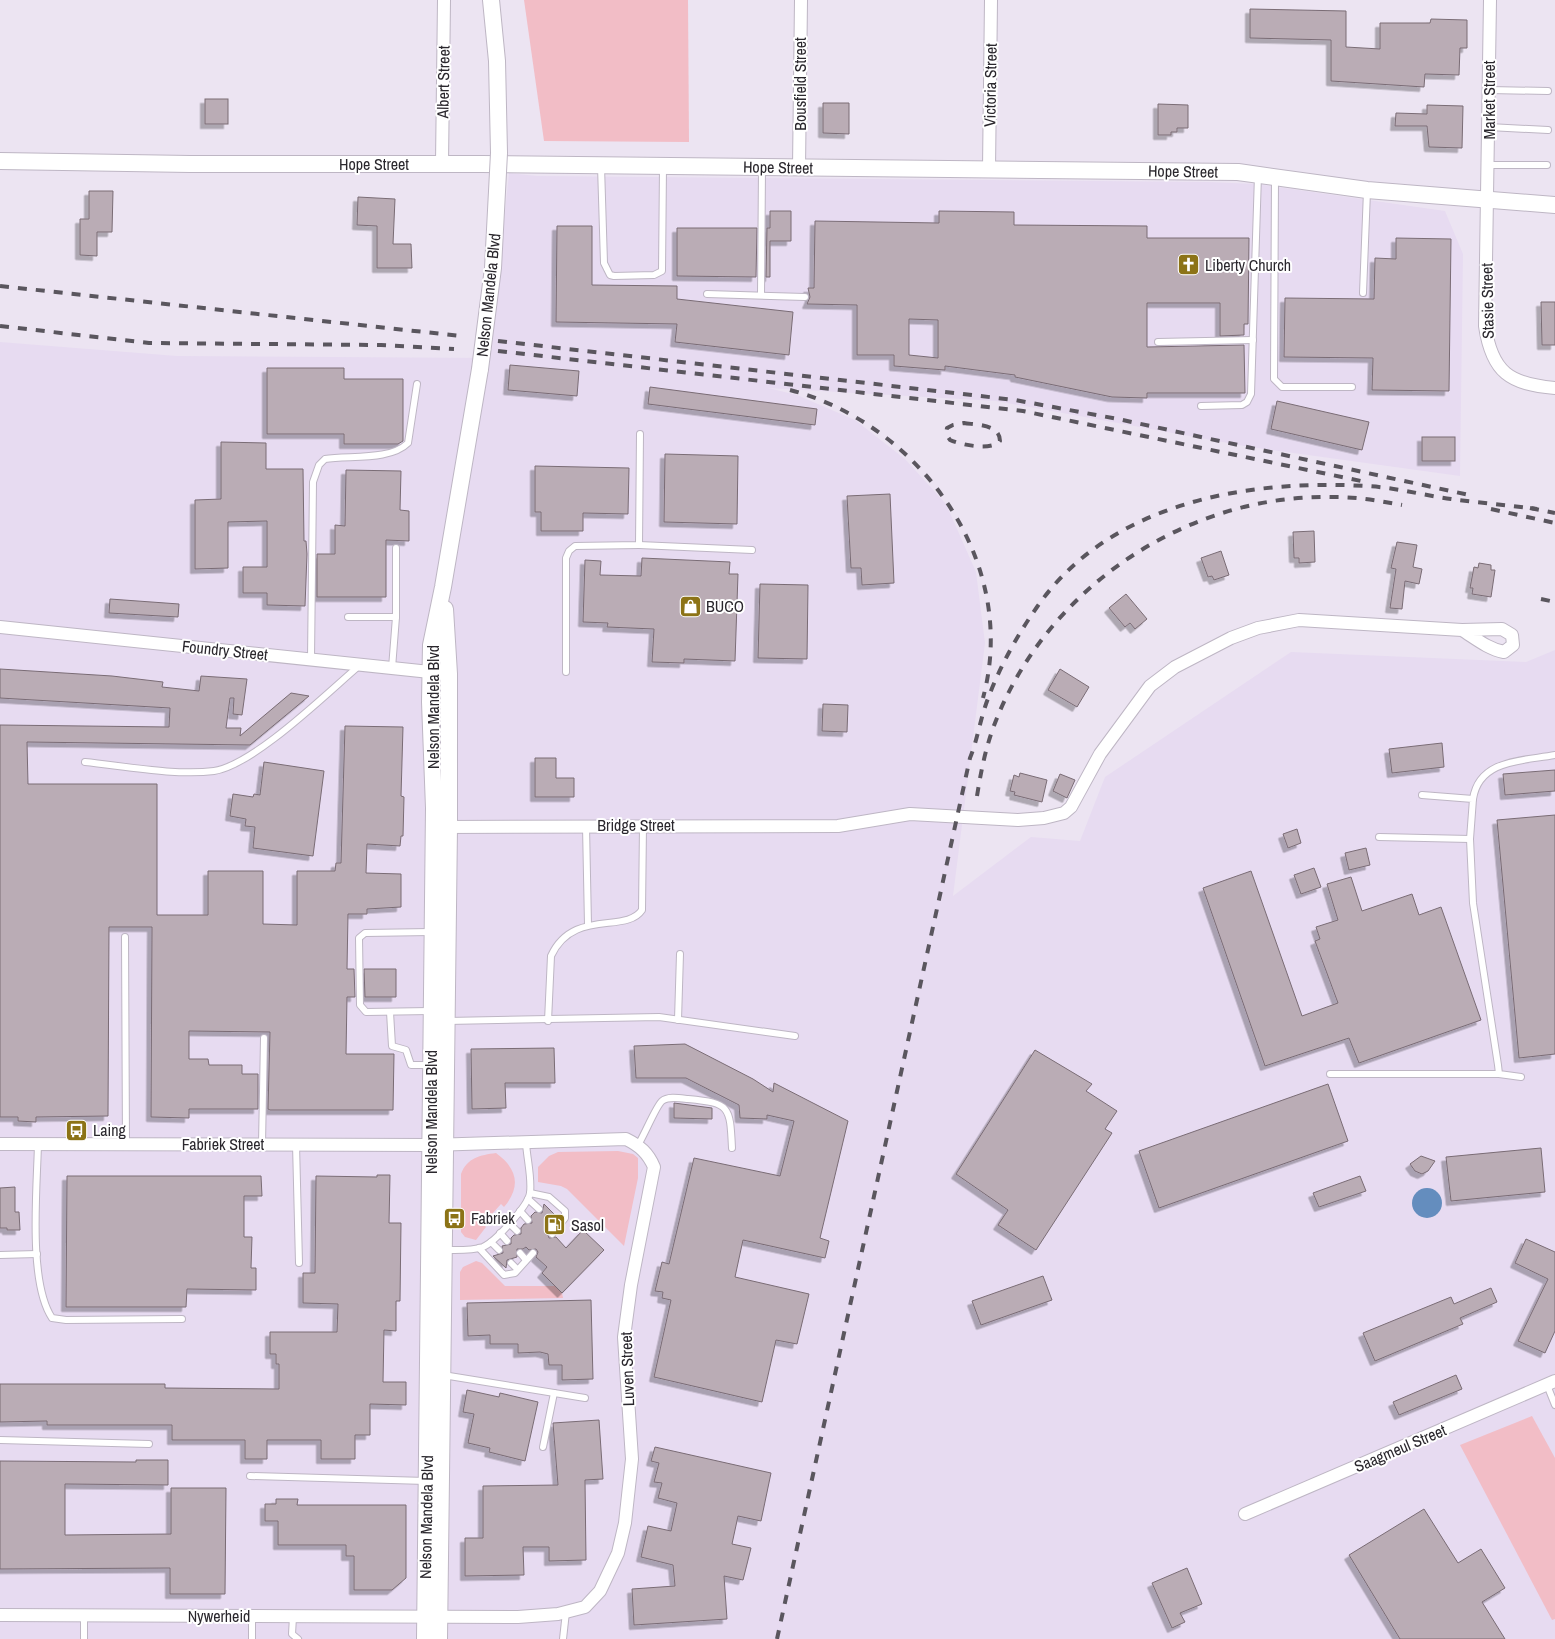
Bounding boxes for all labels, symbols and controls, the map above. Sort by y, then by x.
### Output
street label: Bousfield Street [789,37,811,131]
street label: Victoria Street [978,43,1002,127]
street label: Albert Street [431,45,455,120]
street label: Market Street [1478,60,1500,139]
street label: Hope Street [339,153,409,175]
street label: Hope Street [743,155,814,179]
street label: Hope Street [1148,159,1219,183]
street label: Nelson Mandela Blvd [471,232,505,358]
church icon: Liberty Church [1177,253,1201,277]
place label: Liberty Church [1205,254,1291,276]
street label: Stasie Street [1475,263,1499,339]
shop icon: BUCO [678,594,702,618]
place label: BUCO [706,595,744,617]
street label: Foundry Street [181,635,269,665]
street label: Nelson Mandela Blvd [422,645,444,769]
street label: Bridge Street [597,814,675,836]
street label: Nelson Mandela Blvd [420,1050,442,1174]
bus stop icon: Laing [65,1118,89,1142]
place label: Laing [93,1119,127,1141]
street label: Fabriek Street [182,1133,265,1155]
bus stop icon: Fabriek [443,1206,467,1230]
place label: Fabriek [471,1207,515,1229]
fuel station icon: Sasol [543,1213,567,1237]
place label: Sasol [571,1214,604,1236]
street label: Luven Street [615,1331,639,1407]
street label: Saagmeul Street [1351,1419,1450,1477]
street label: Nelson Mandela Blvd [414,1455,438,1579]
street label: Nywerheid [188,1605,250,1627]

